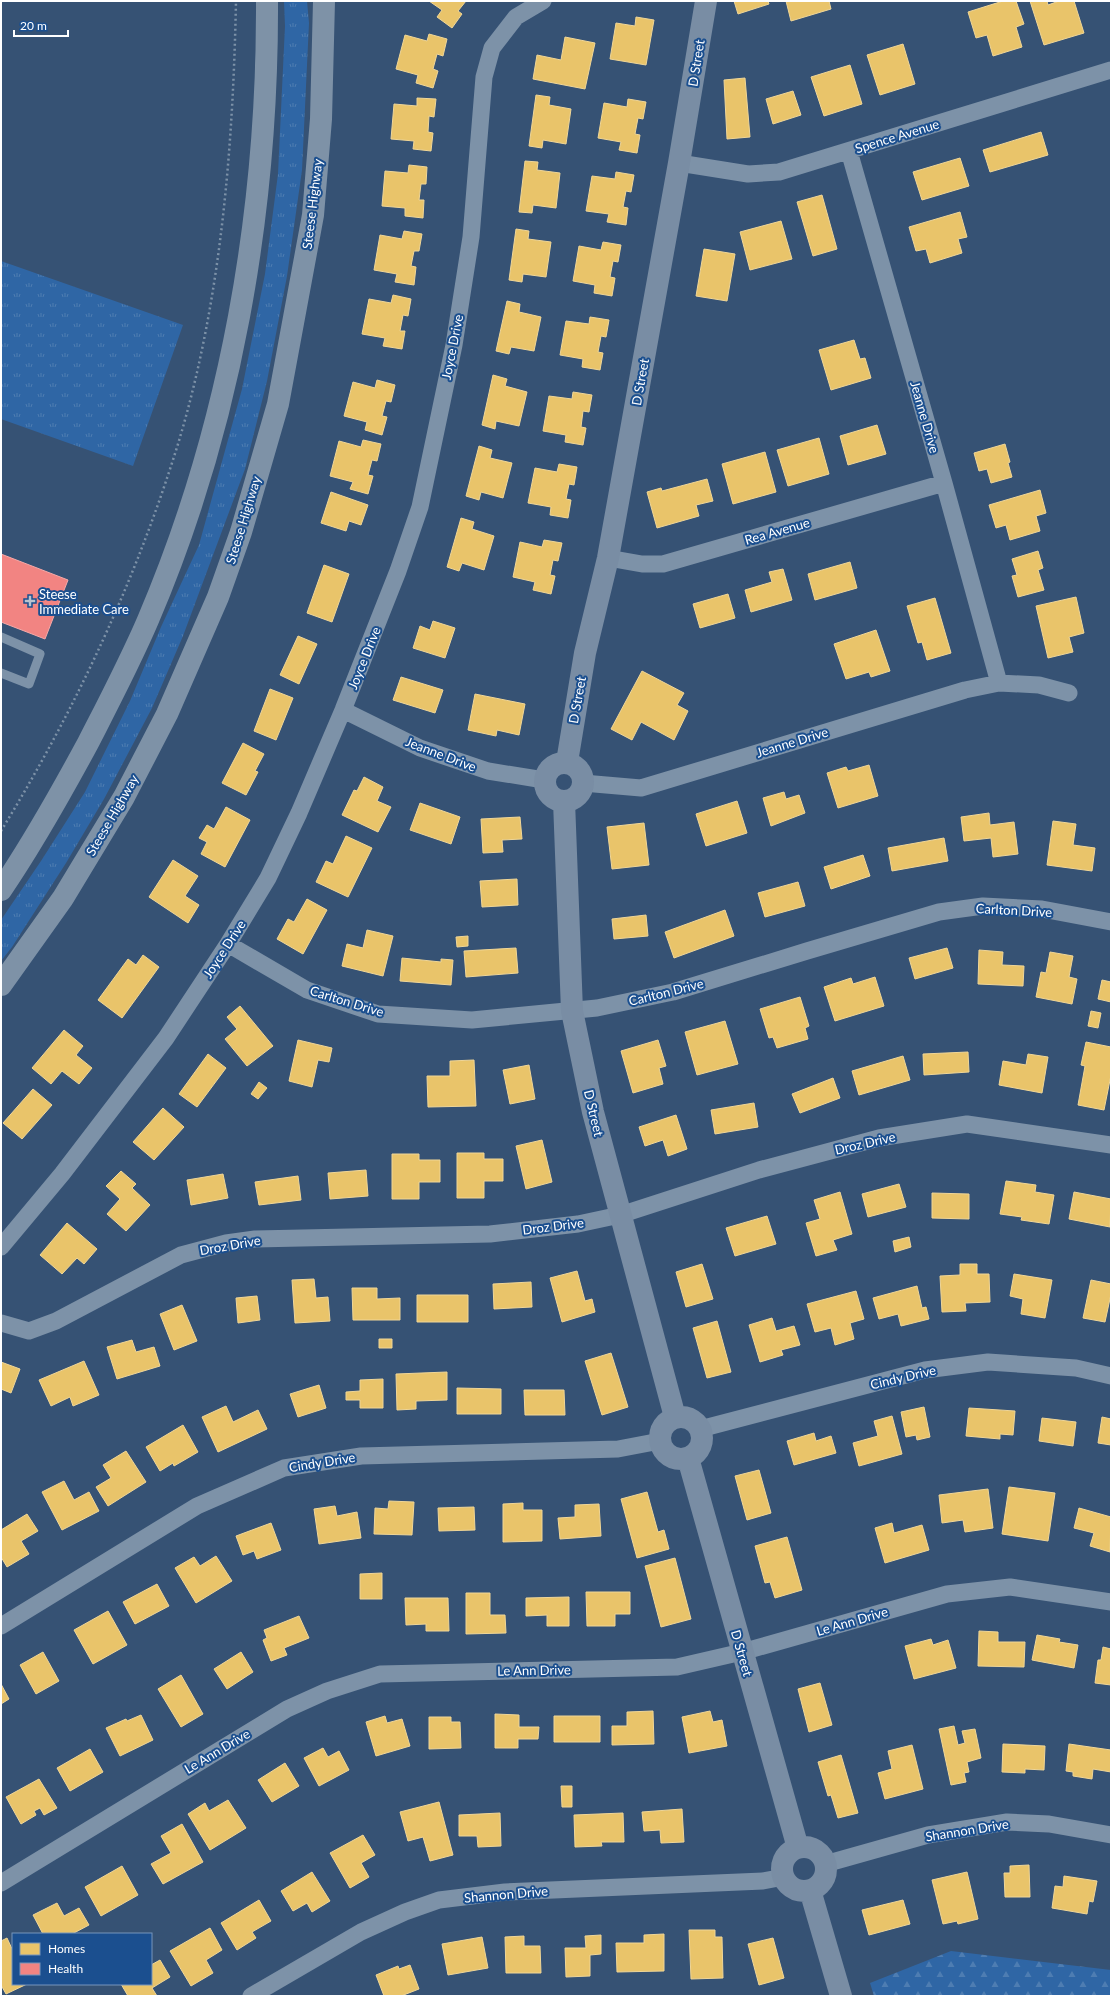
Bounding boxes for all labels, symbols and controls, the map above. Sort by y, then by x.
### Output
scale bar [14,12,68,38]
text: 20 m [20,18,47,33]
street label: D Street [684,38,708,88]
street label: Spence Avenue [853,116,941,156]
street label: Steese Highway [299,158,326,250]
street label: Joyce Drive [438,313,466,381]
street label: D Street [628,357,652,407]
street label: Jeanne Drive [907,379,943,455]
street label: Steese Highway [222,474,264,566]
street label: Rea Avenue [743,514,812,548]
place label: Steese Immediate Care [39,586,129,617]
marker: Steese Immediate Care [24,595,36,607]
street label: Joyce Drive [344,624,384,692]
street label: D Street [565,675,589,725]
street label: Jeanne Drive [754,723,830,761]
street label: Jeanne Drive [403,733,479,775]
street label: Steese Highway [82,771,142,858]
street label: Carlton Drive [975,900,1053,920]
street label: Joyce Drive [199,917,249,981]
street label: Carlton Drive [627,975,705,1009]
street label: Carlton Drive [308,982,386,1020]
street label: D Street [581,1088,607,1138]
street label: Droz Drive [833,1128,897,1158]
street label: Droz Drive [521,1214,585,1238]
street label: Droz Drive [198,1232,262,1258]
street label: Cindy Drive [869,1362,938,1392]
street label: Cindy Drive [288,1449,356,1475]
street label: Le Ann Drive [814,1603,890,1639]
street label: D Street [728,1628,756,1678]
street label: Le Ann Drive [497,1661,571,1679]
street label: Le Ann Drive [181,1725,253,1777]
street label: Shannon Drive [924,1815,1010,1844]
street label: Shannon Drive [463,1882,549,1906]
legend [12,1933,152,1985]
text: Homes [48,1941,85,1956]
text: Health [48,1961,83,1976]

